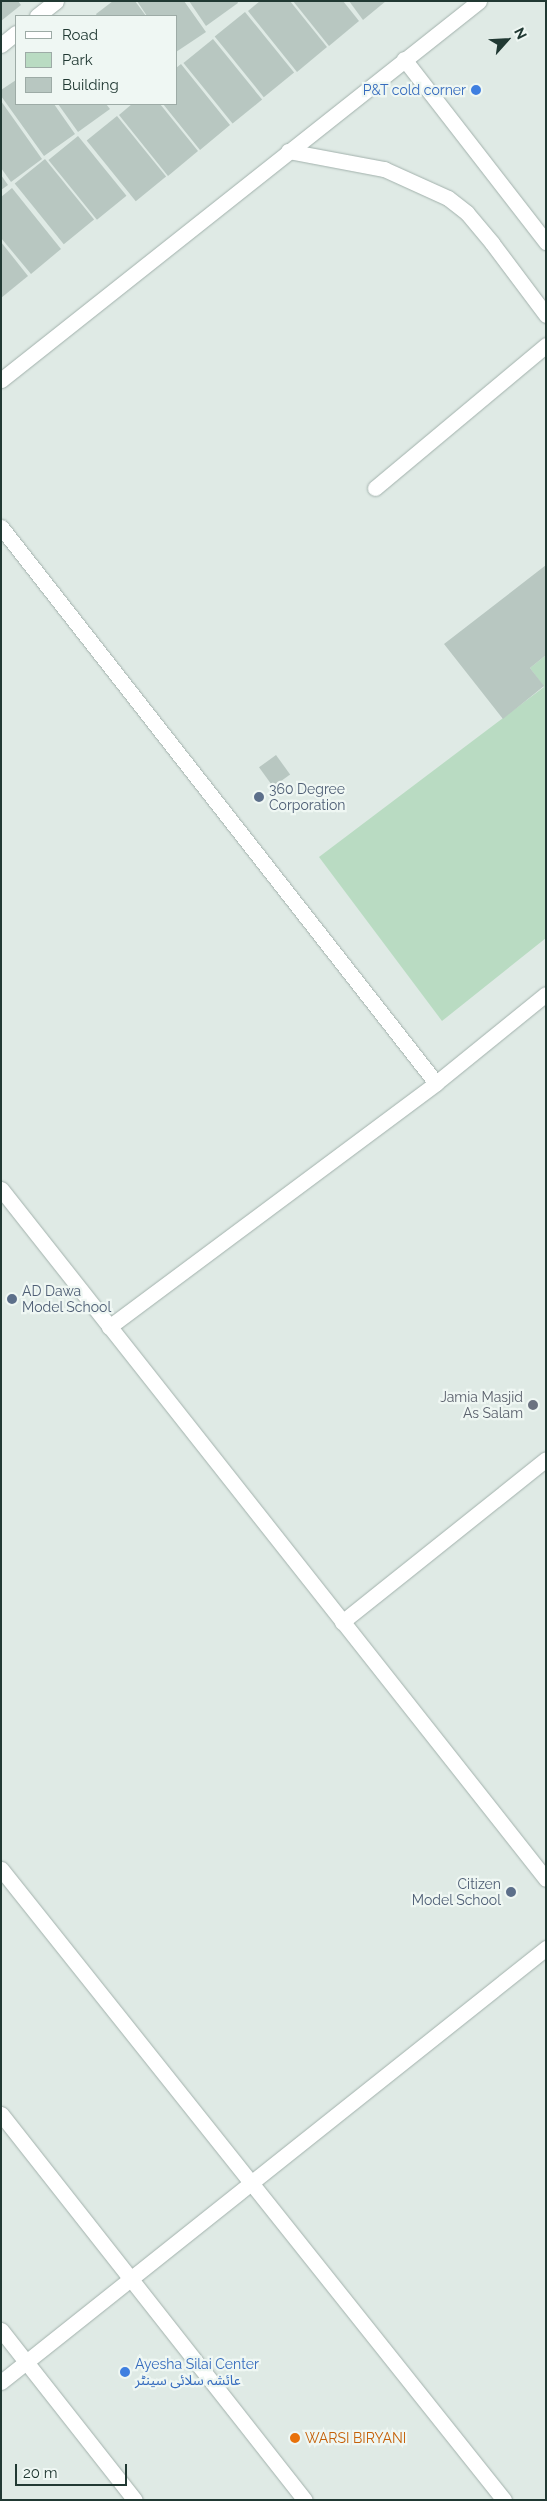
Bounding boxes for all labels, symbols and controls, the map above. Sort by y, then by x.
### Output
legend [15,15,178,105]
north arrow [482,15,532,65]
text: N [511,25,530,42]
text: Road [62,26,98,44]
text: Park [62,51,93,69]
text: Building [62,76,119,94]
place label: P&T cold corner [362,82,466,98]
marker: P&T cold corner [470,84,482,96]
place label: 360 Degree Corporation [269,781,346,814]
marker: 360 Degree Corporation [253,791,265,803]
place label: AD Dawa Model School [22,1283,112,1315]
marker: AD Dawa Model School [6,1293,18,1305]
place label: Jamia Masjid As Salam [440,1389,523,1421]
marker: Jamia Masjid As Salam [527,1399,539,1411]
place label: Citizen Model School [411,1876,501,1908]
marker: Citizen Model School [505,1886,517,1898]
place label: Ayesha Silai Center عائشہ سلائی سینٹر [135,2356,259,2388]
marker: Ayesha Silai Center عائشہ سلائی سینٹر [119,2366,131,2378]
place label: WARSI BIRYANI [305,2430,406,2446]
marker: WARSI BIRYANI [289,2432,301,2444]
scale bar [18,2454,130,2486]
text: 20 m [23,2464,58,2482]

